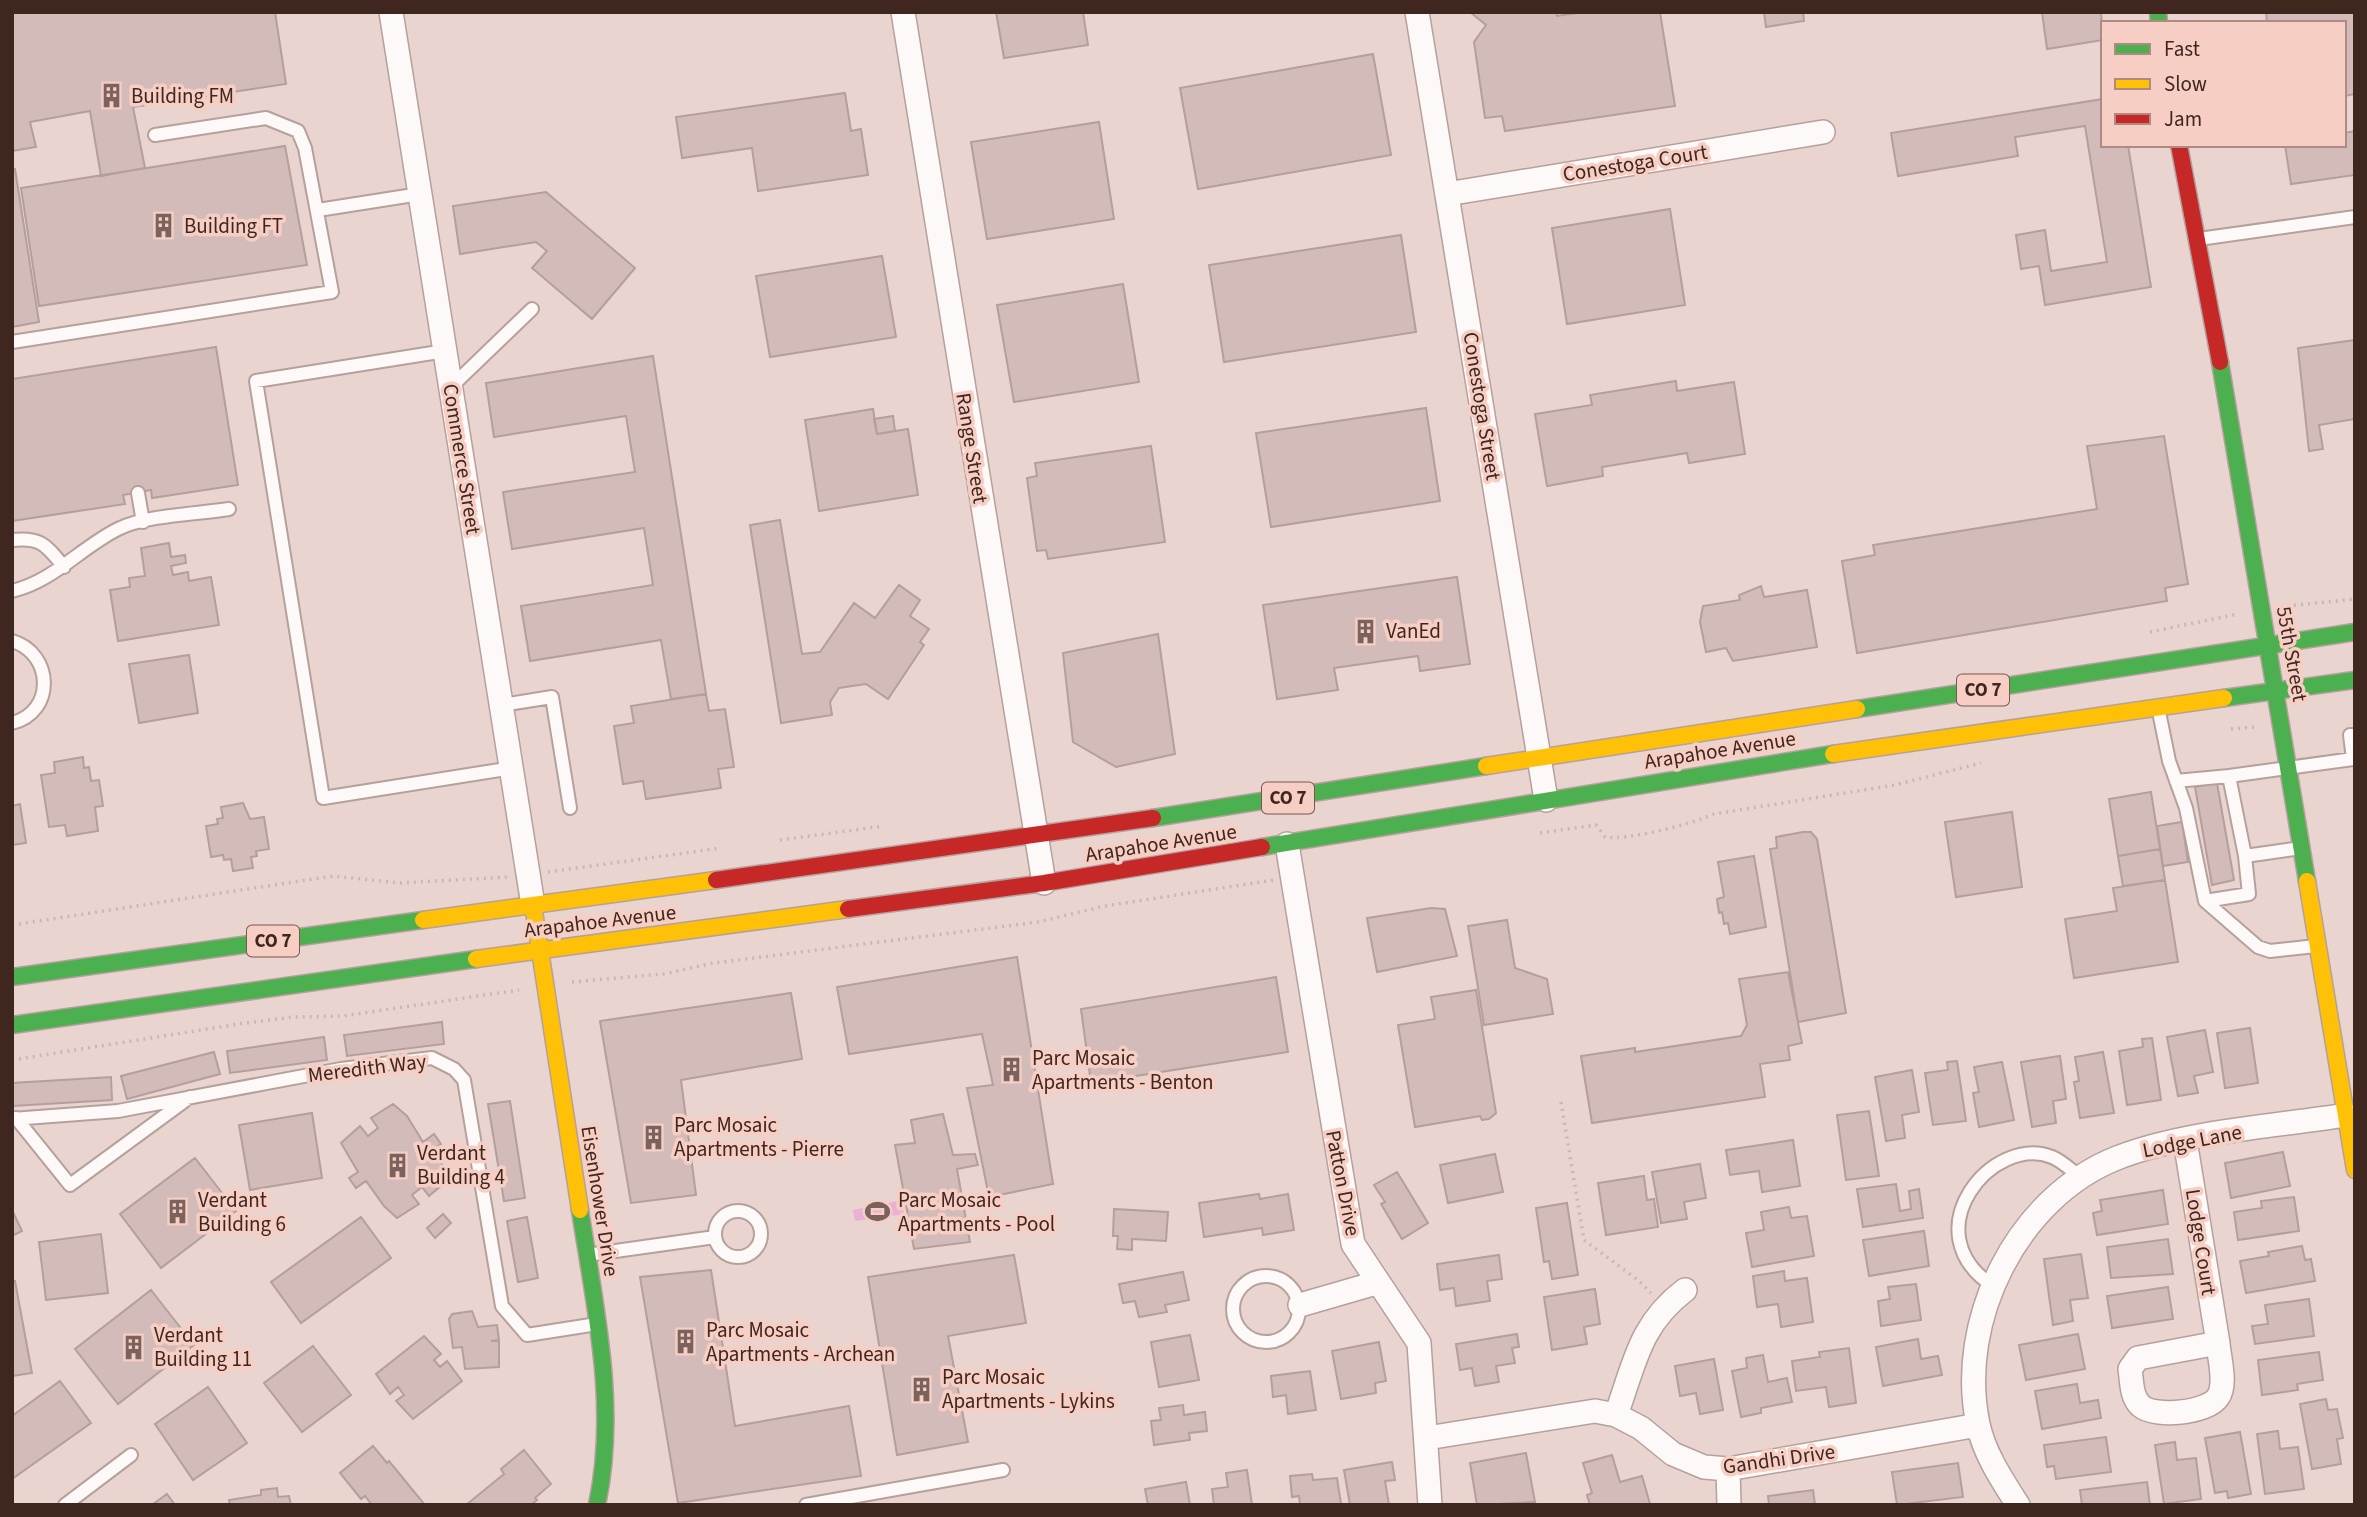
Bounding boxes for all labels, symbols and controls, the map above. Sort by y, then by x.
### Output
legend [2101,21,2346,147]
text: Fast [2164,34,2200,64]
text: Slow [2164,69,2207,99]
place label: Building FM [131,81,234,111]
building icon: Building FM [97,82,125,110]
text: Jam [2164,104,2202,134]
street label: Conestoga Court [1561,137,1709,189]
place label: Building FT [184,211,283,241]
building icon: Building FT [150,212,178,240]
street label: Conestoga Street [1455,330,1509,482]
street label: Commerce Street [435,382,489,536]
street label: Range Street [948,391,996,505]
street label: 55th Street [2269,604,2315,704]
place label: VanEd [1386,616,1441,646]
building icon: VanEd [1352,617,1380,645]
road number: CO 7 [1957,674,2009,706]
street label: Arapahoe Avenue [1642,723,1798,777]
road number: CO 7 [1262,782,1314,814]
street label: Arapahoe Avenue [1083,816,1239,870]
street label: Arapahoe Avenue [522,897,678,945]
road number: CO 7 [247,925,299,956]
place label: Parc Mosaic Apartments - Benton [1032,1043,1214,1097]
street label: Meredith Way [306,1046,428,1090]
building icon: Parc Mosaic Apartments - Benton [998,1056,1026,1084]
place label: Parc Mosaic Apartments - Pierre [674,1110,844,1164]
street label: Lodge Lane [2140,1117,2244,1165]
building icon: Parc Mosaic Apartments - Pierre [640,1123,668,1151]
street label: Eisenhower Drive [573,1124,627,1278]
street label: Patton Drive [1318,1127,1368,1239]
place label: Verdant Building 4 [417,1138,505,1192]
building icon: Verdant Building 4 [383,1151,411,1179]
place label: Verdant Building 6 [198,1185,286,1239]
place label: Parc Mosaic Apartments - Pool [898,1185,1055,1239]
street label: Lodge Court [2178,1187,2224,1297]
building icon: Verdant Building 6 [164,1198,192,1226]
sports icon: Parc Mosaic Apartments - Pool [864,1198,892,1226]
place label: Parc Mosaic Apartments - Archean [706,1315,895,1369]
place label: Verdant Building 11 [154,1320,252,1374]
building icon: Parc Mosaic Apartments - Archean [672,1328,700,1356]
building icon: Verdant Building 11 [120,1333,148,1361]
place label: Parc Mosaic Apartments - Lykins [942,1362,1115,1416]
building icon: Parc Mosaic Apartments - Lykins [908,1375,936,1403]
street label: Gandhi Drive [1721,1436,1837,1482]

